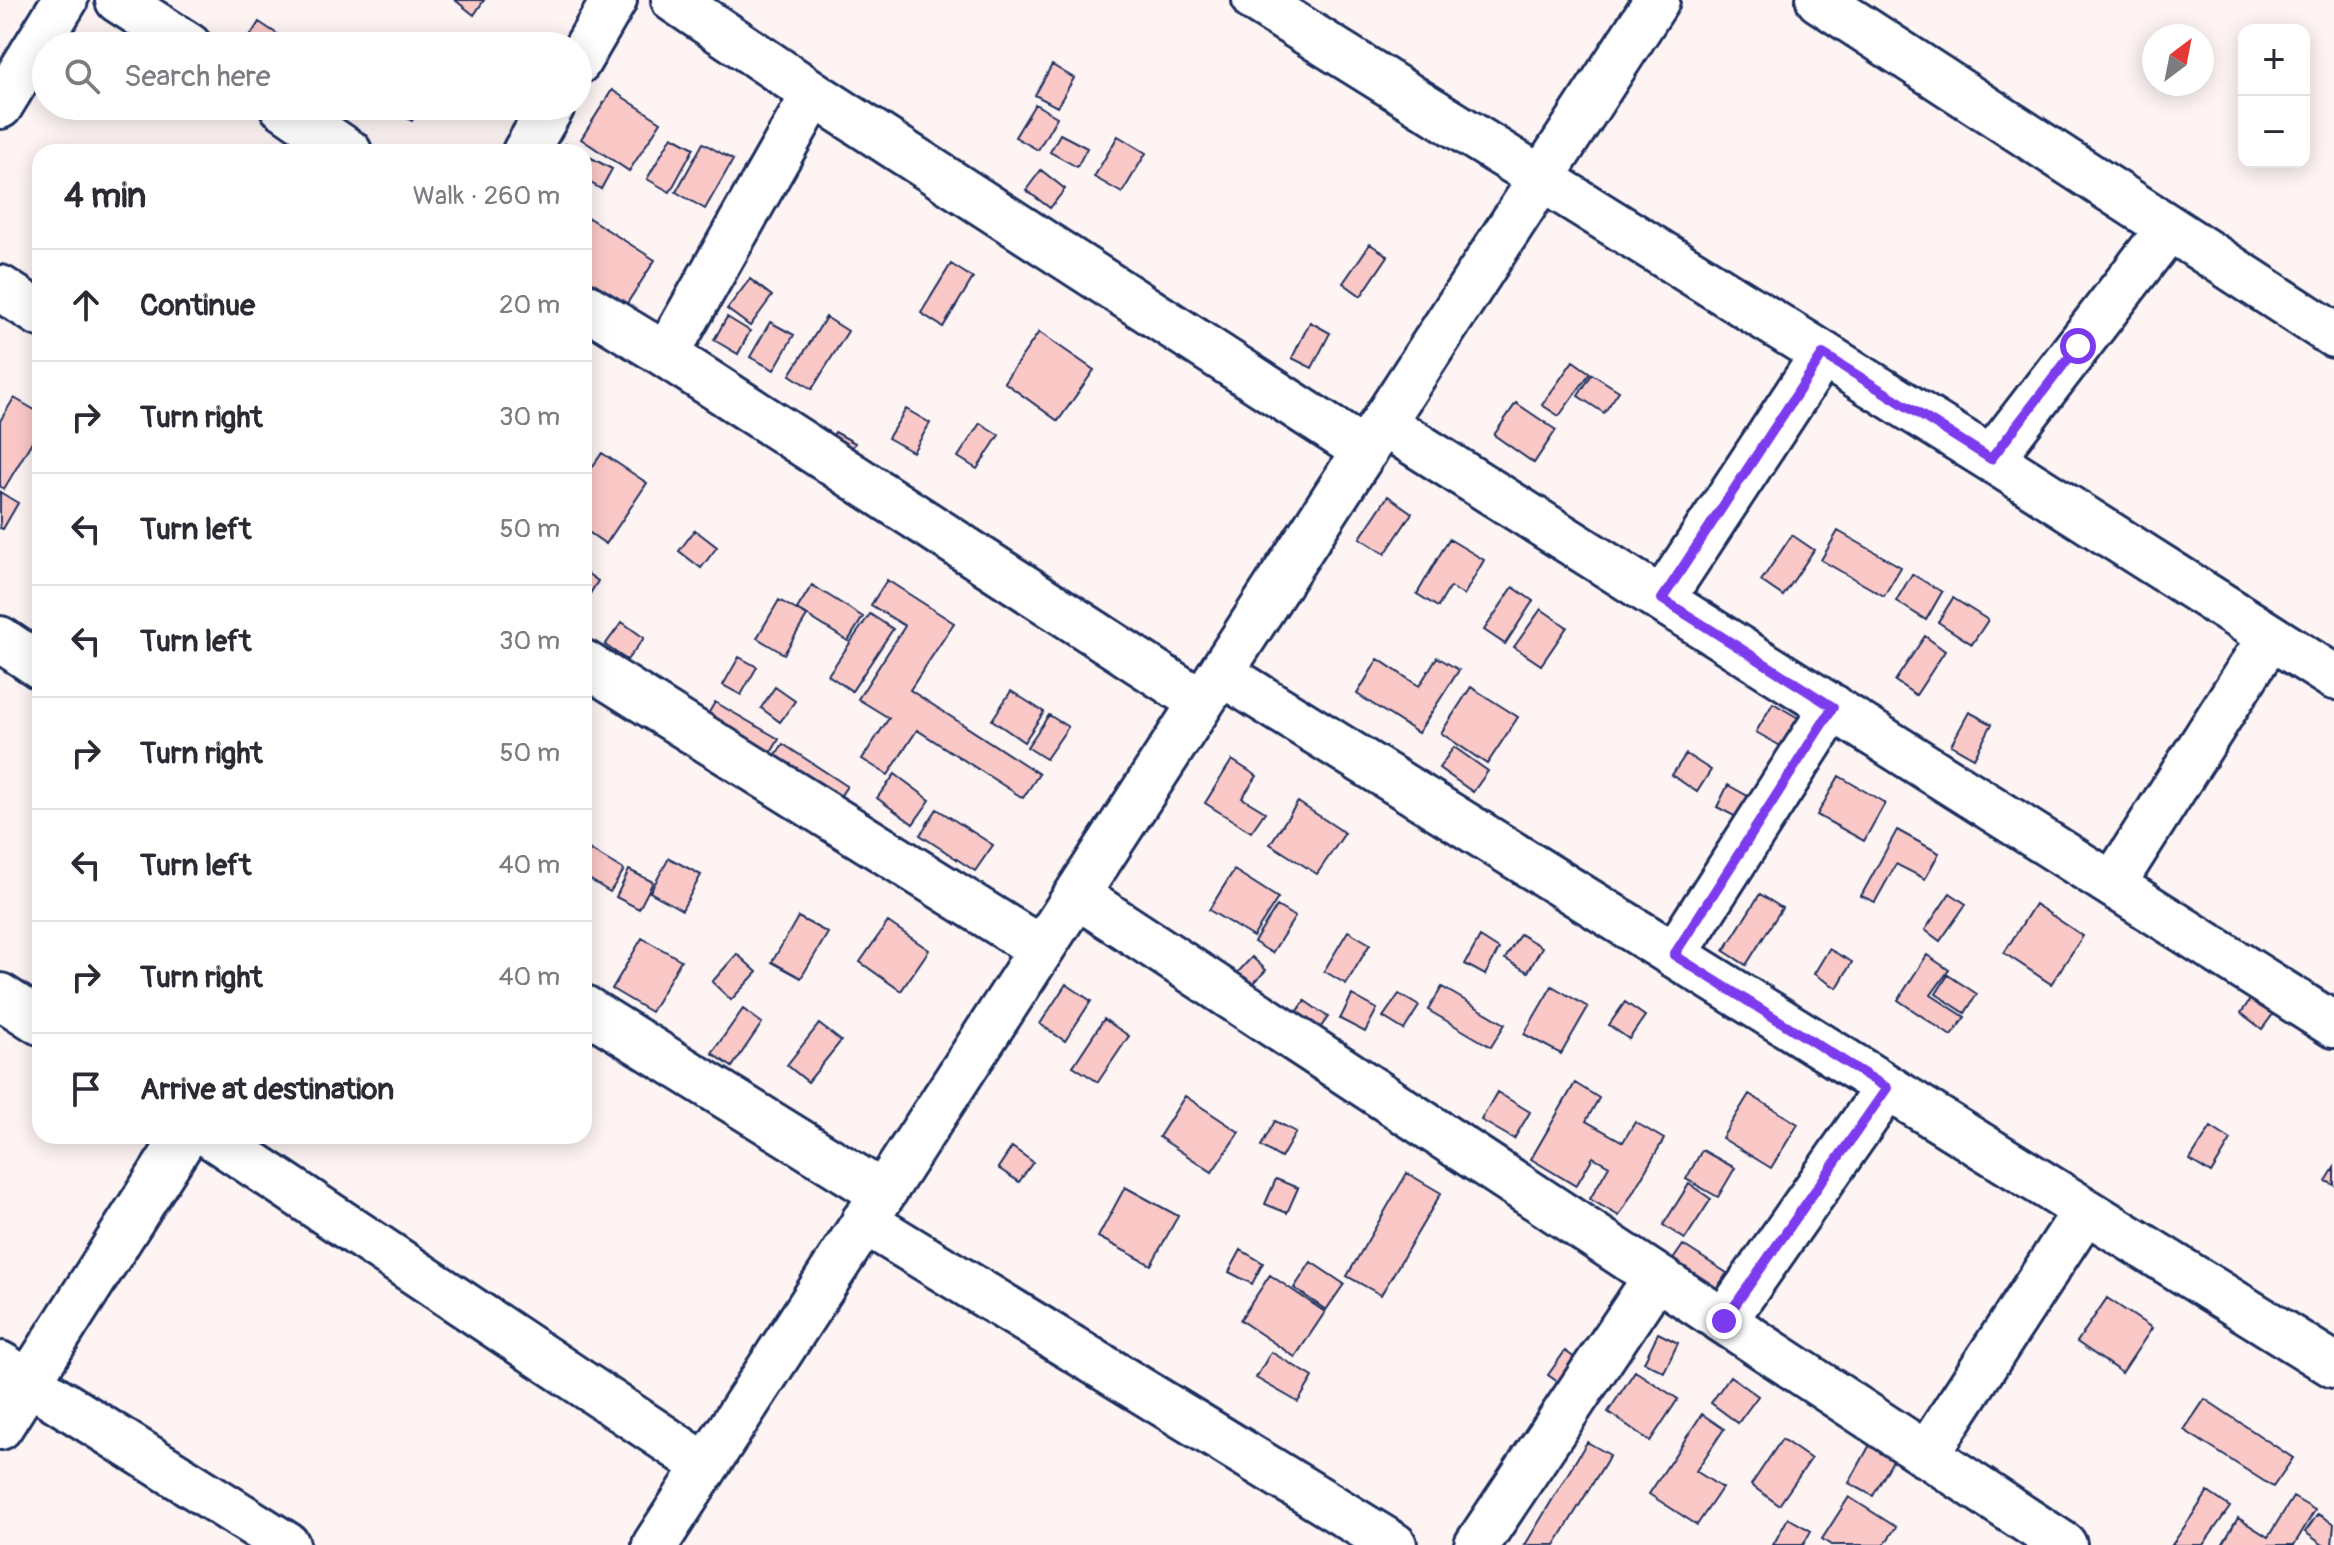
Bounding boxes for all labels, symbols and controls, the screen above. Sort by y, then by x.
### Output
north arrow [2142,24,2214,96]
map controls [2238,24,2310,168]
button: + [2238,24,2310,96]
search box [32,32,592,120]
icon: search [60,54,104,98]
text: Search here [124,58,271,95]
button: − [2238,96,2310,168]
text: 4 min [64,175,146,218]
text: Walk · 260 m [413,180,560,212]
icon: ahead [64,283,108,327]
text: Continue [140,287,255,324]
text: 20 m [499,289,560,321]
route start [2060,328,2096,364]
icon: right [64,395,108,439]
text: Turn right [140,399,263,436]
text: 30 m [499,401,560,433]
icon: left [64,507,108,551]
text: Turn left [140,511,251,548]
text: 50 m [499,513,560,545]
icon: left [64,619,108,663]
text: Turn left [140,623,251,660]
text: 30 m [499,625,560,657]
icon: right [64,731,108,775]
text: Turn right [140,735,263,772]
text: 50 m [499,737,560,769]
icon: left [64,843,108,887]
text: Turn left [140,847,251,884]
text: 40 m [498,849,560,881]
icon: right [64,955,108,999]
text: Turn right [140,959,263,996]
text: 40 m [498,961,560,993]
icon: arrive [64,1067,108,1111]
text: Arrive at destination [140,1071,394,1108]
route end [1706,1303,1742,1339]

